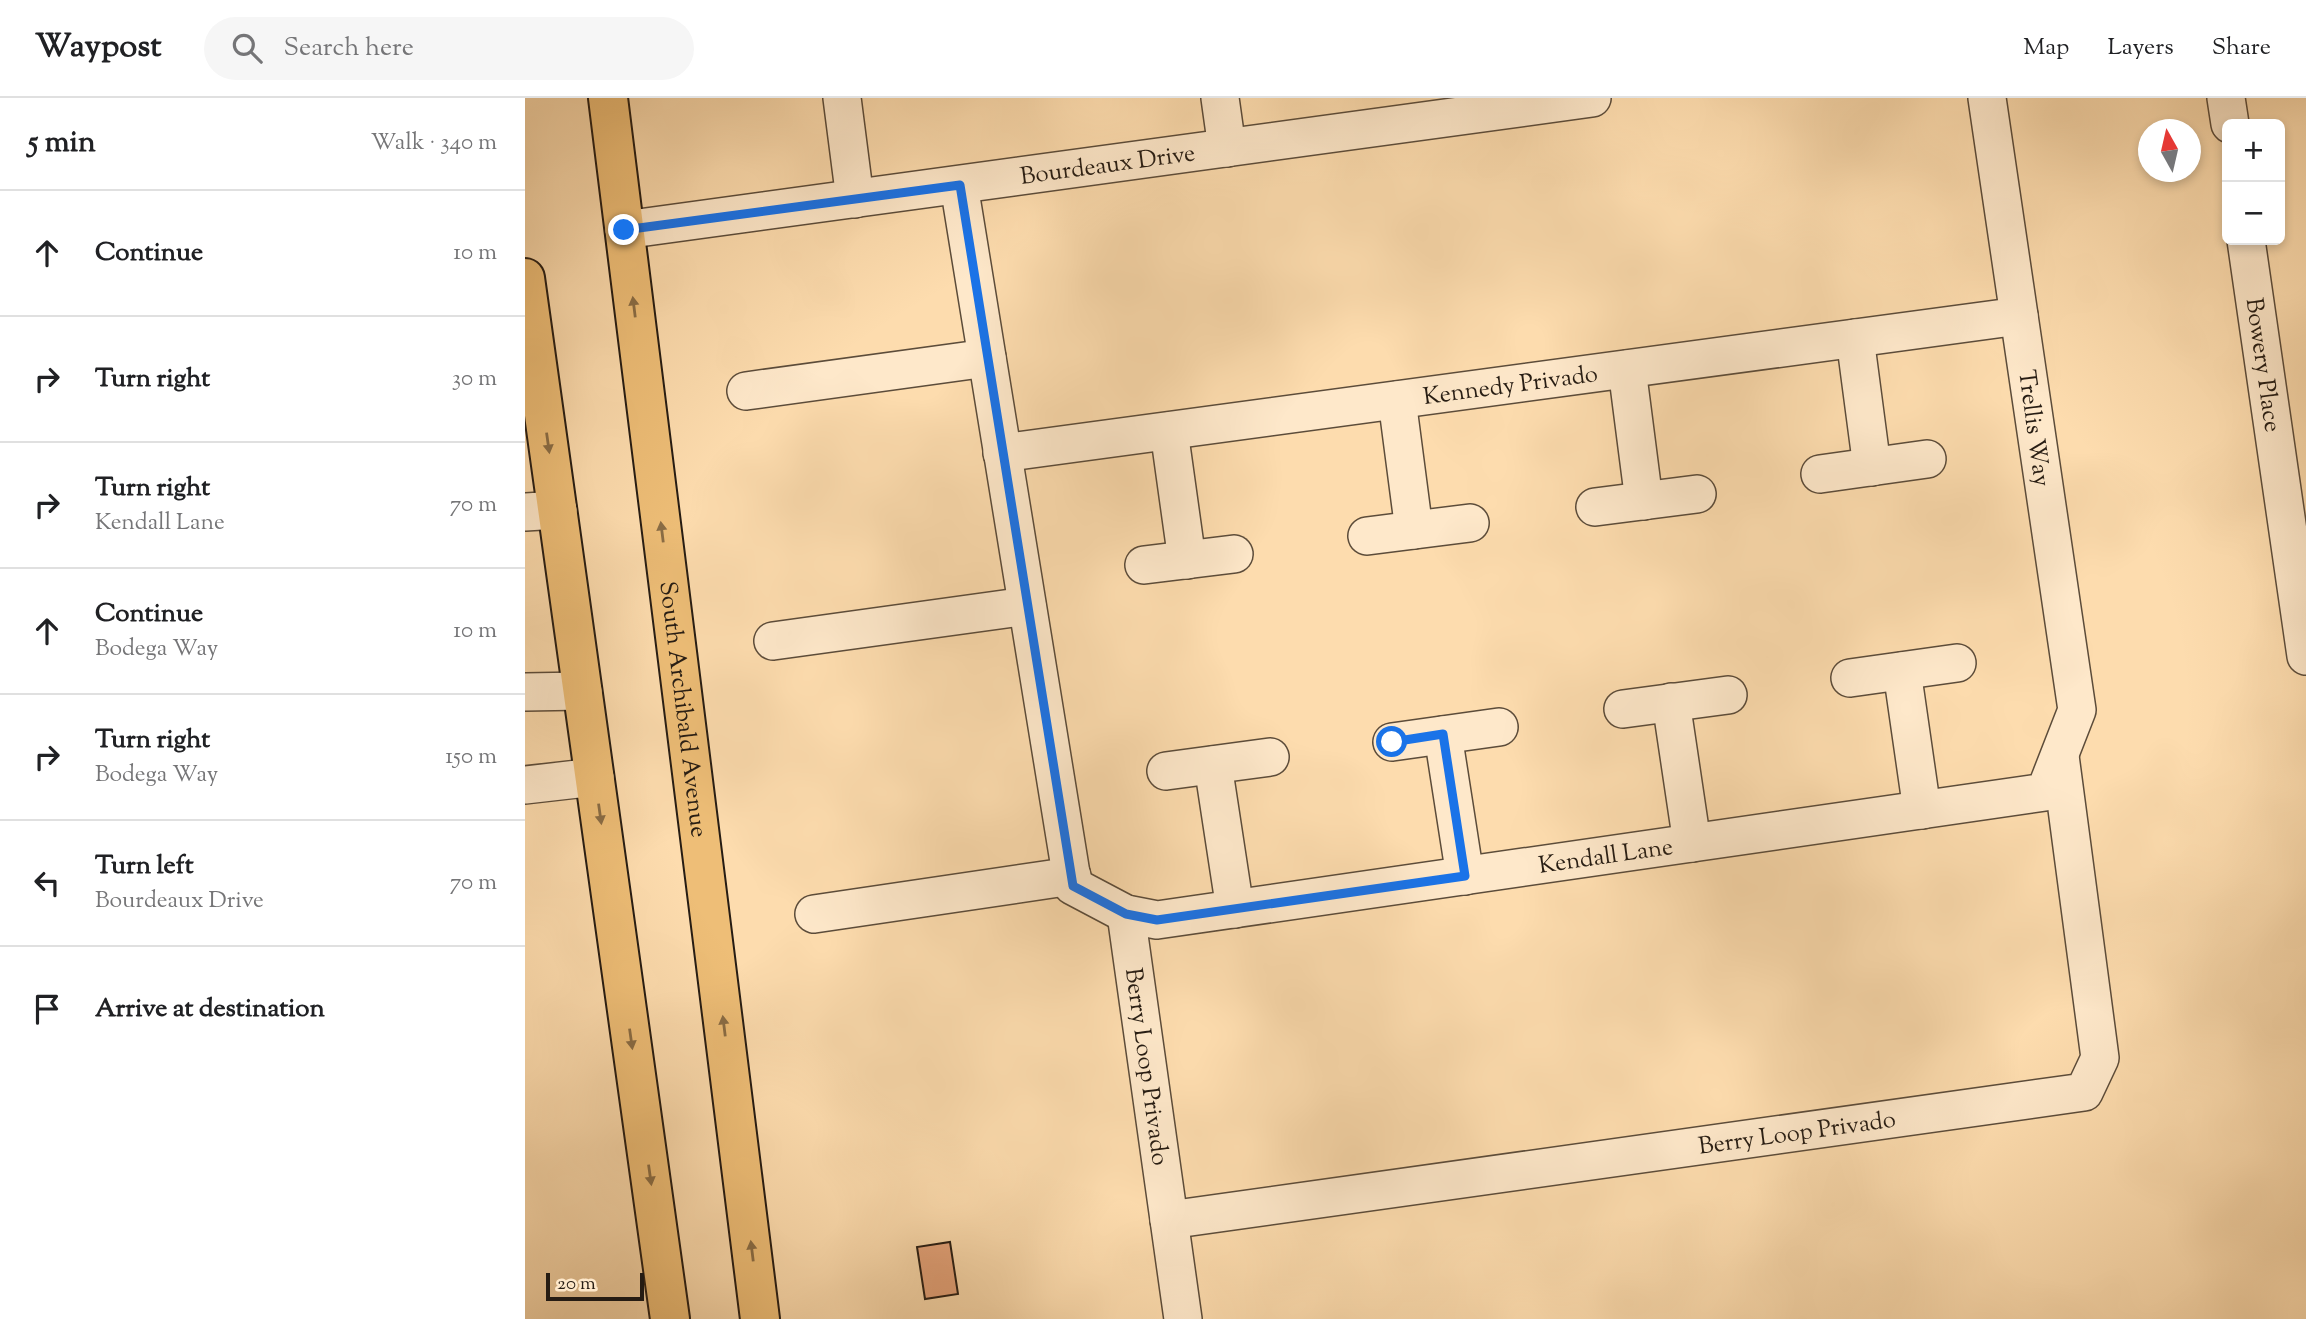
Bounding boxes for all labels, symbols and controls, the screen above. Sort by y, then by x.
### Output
search box [204,17,694,80]
text: Waypost [35,24,162,72]
icon: search [228,29,266,67]
text: Search here [284,30,414,67]
text: Map [2023,31,2069,65]
text: Layers [2107,31,2174,65]
text: Share [2212,31,2271,65]
north arrow [2138,119,2201,182]
map controls [2222,119,2285,245]
button: + [2222,119,2285,182]
text: 5 min [28,122,96,165]
text: Walk · 340 m [371,127,497,160]
street label: Bourdeaux Drive [1018,137,1197,195]
button: − [2222,182,2285,245]
route end [608,214,639,245]
icon: ahead [28,234,66,272]
text: Continue [95,235,203,272]
text: 10 m [453,237,497,270]
one-way arrow [628,295,639,317]
street label: Bowery Place [2236,296,2288,434]
street label: Kennedy Privado [1421,358,1600,415]
icon: right [28,360,66,398]
text: Turn right [95,361,210,398]
text: 30 m [452,363,497,396]
street label: Trellis Way [2008,368,2058,489]
one-way arrow [543,432,554,454]
text: Turn right [95,470,210,507]
icon: right [28,486,66,524]
text: 70 m [450,489,497,522]
text: Kendall Lane [95,507,225,540]
one-way arrow [656,521,667,543]
street label: South Archibald Avenue [649,580,715,840]
text: Continue [95,596,203,633]
icon: ahead [28,612,66,650]
text: 10 m [453,615,497,648]
text: Bodega Way [95,633,218,666]
text: Turn right [95,722,210,759]
route start [1376,726,1407,757]
icon: right [28,738,66,776]
text: 150 m [445,741,497,774]
text: Bodega Way [95,759,218,792]
one-way arrow [595,803,606,825]
street label: Kendall Lane [1537,831,1675,884]
text: Turn left [95,848,194,885]
icon: left [28,864,66,902]
text: 70 m [450,867,497,900]
text: Bourdeaux Drive [95,885,264,918]
street label: Berry Loop Privado [1115,966,1176,1168]
icon: arrive [28,990,66,1028]
text: Arrive at destination [95,991,325,1028]
one-way arrow [718,1014,729,1036]
one-way arrow [626,1028,637,1050]
street label: Berry Loop Privado [1696,1104,1898,1165]
one-way arrow [645,1164,656,1186]
one-way arrow [746,1240,757,1262]
scale bar [546,1270,644,1302]
text: 20 m [557,1271,596,1298]

